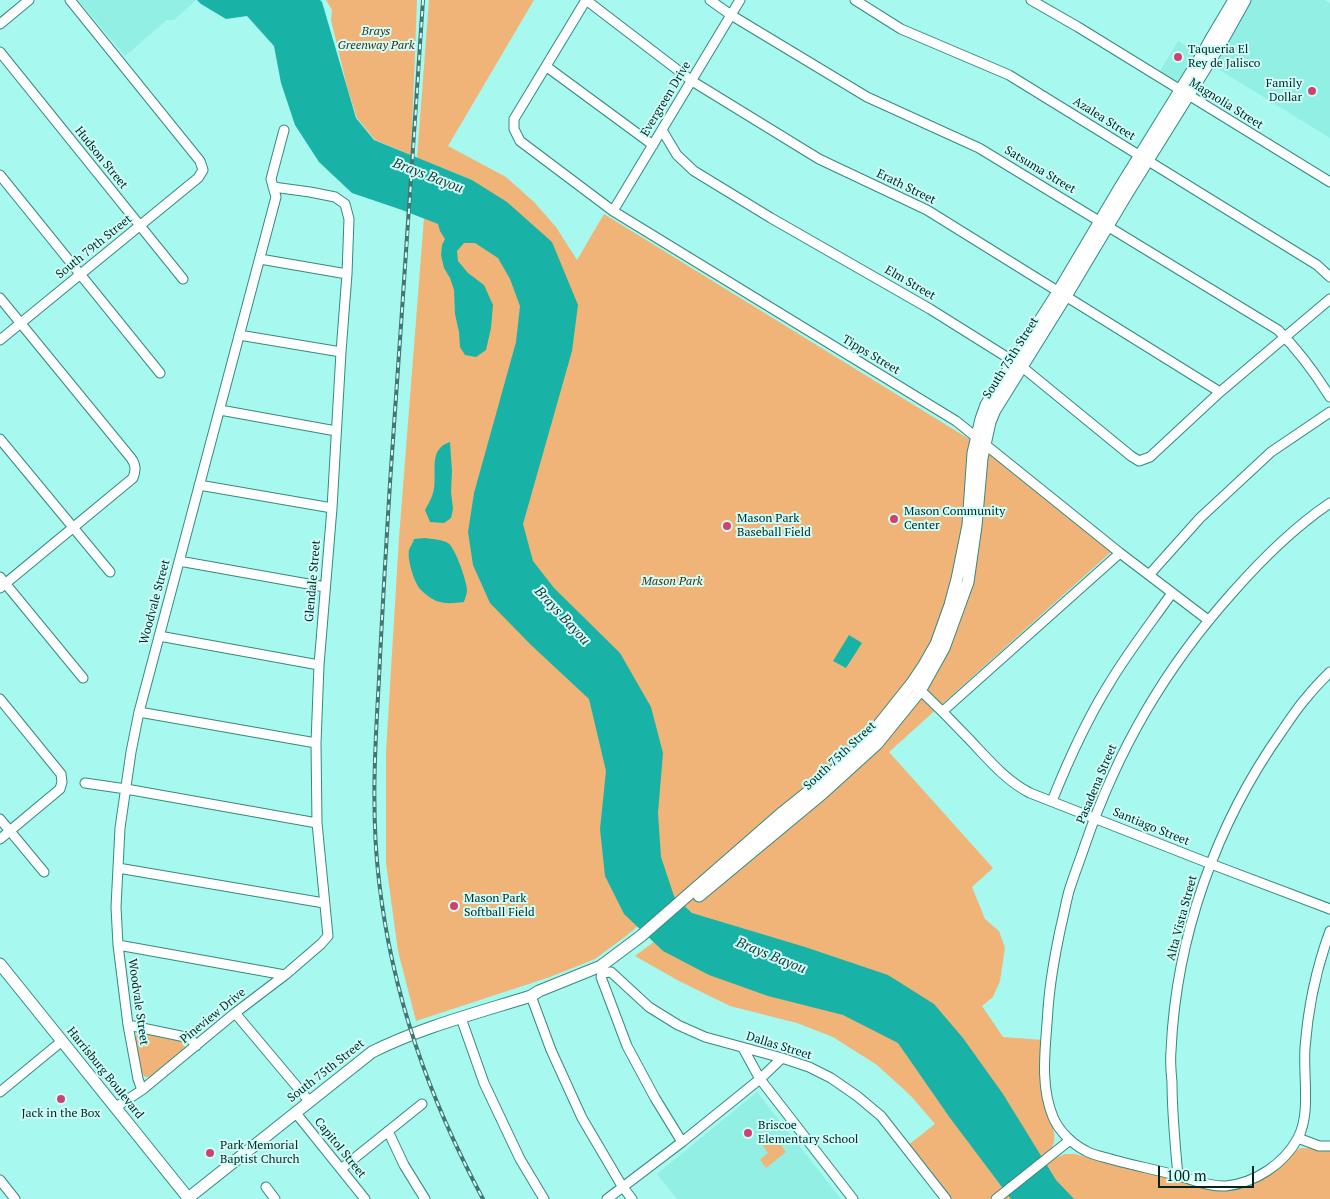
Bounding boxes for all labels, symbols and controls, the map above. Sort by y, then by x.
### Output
park label: Brays Greenway Park [338,25,414,53]
place label: Taqueria El Rey de Jalisco [1188,43,1260,71]
marker: Taqueria El Rey de Jalisco [1172,51,1184,63]
street label: Evergreen Drive [638,59,694,139]
street label: Magnolia Street [1186,75,1266,133]
place label: Family Dollar [1266,77,1302,105]
marker: Family Dollar [1306,85,1318,97]
street label: Azalea Street [1070,94,1138,144]
street label: Hudson Street [71,124,131,192]
street label: Satsuma Street [1002,143,1078,197]
water label: Brays Bayou [391,155,465,197]
street label: Erath Street [874,166,938,208]
street label: South 79th Street [53,212,135,282]
street label: Elm Street [882,263,938,303]
street label: South 75th Street [980,315,1042,401]
street label: Tipps Street [840,332,902,378]
place label: Mason Community Center [904,505,1005,533]
place label: Mason Park Baseball Field [737,512,811,540]
marker: Mason Community Center [888,513,900,525]
marker: Mason Park Baseball Field [721,520,733,532]
street label: Glendale Street [302,539,324,623]
street label: Woodvale Street [137,558,173,646]
park label: Mason Park [641,575,703,589]
water label: Brays Bayou [531,583,593,649]
street label: South 75th Street [801,719,879,793]
street label: Pasadena Street [1074,742,1120,826]
street label: Santiago Street [1110,805,1192,849]
street label: Alta Vista Street [1164,874,1200,962]
place label: Mason Park Softball Field [464,892,535,920]
marker: Mason Park Softball Field [448,900,460,912]
water label: Brays Bayou [734,934,808,978]
street label: Woodvale Street [125,958,151,1046]
street label: Pineview Drive [177,985,249,1047]
street label: Harrisburg Boulevard [64,1024,146,1122]
street label: Dallas Street [744,1029,814,1063]
street label: South 75th Street [285,1037,367,1105]
marker: Jack in the Box [55,1093,67,1105]
place label: Jack in the Box [21,1107,101,1121]
street label: Capitol Street [311,1115,369,1181]
place label: Briscoe Elementary School [758,1119,858,1147]
marker: Briscoe Elementary School [742,1127,754,1139]
place label: Park Memorial Baptist Church [220,1139,300,1167]
marker: Park Memorial Baptist Church [204,1147,216,1159]
scale bar [1160,1156,1256,1188]
text: 100 m [1166,1165,1207,1185]

